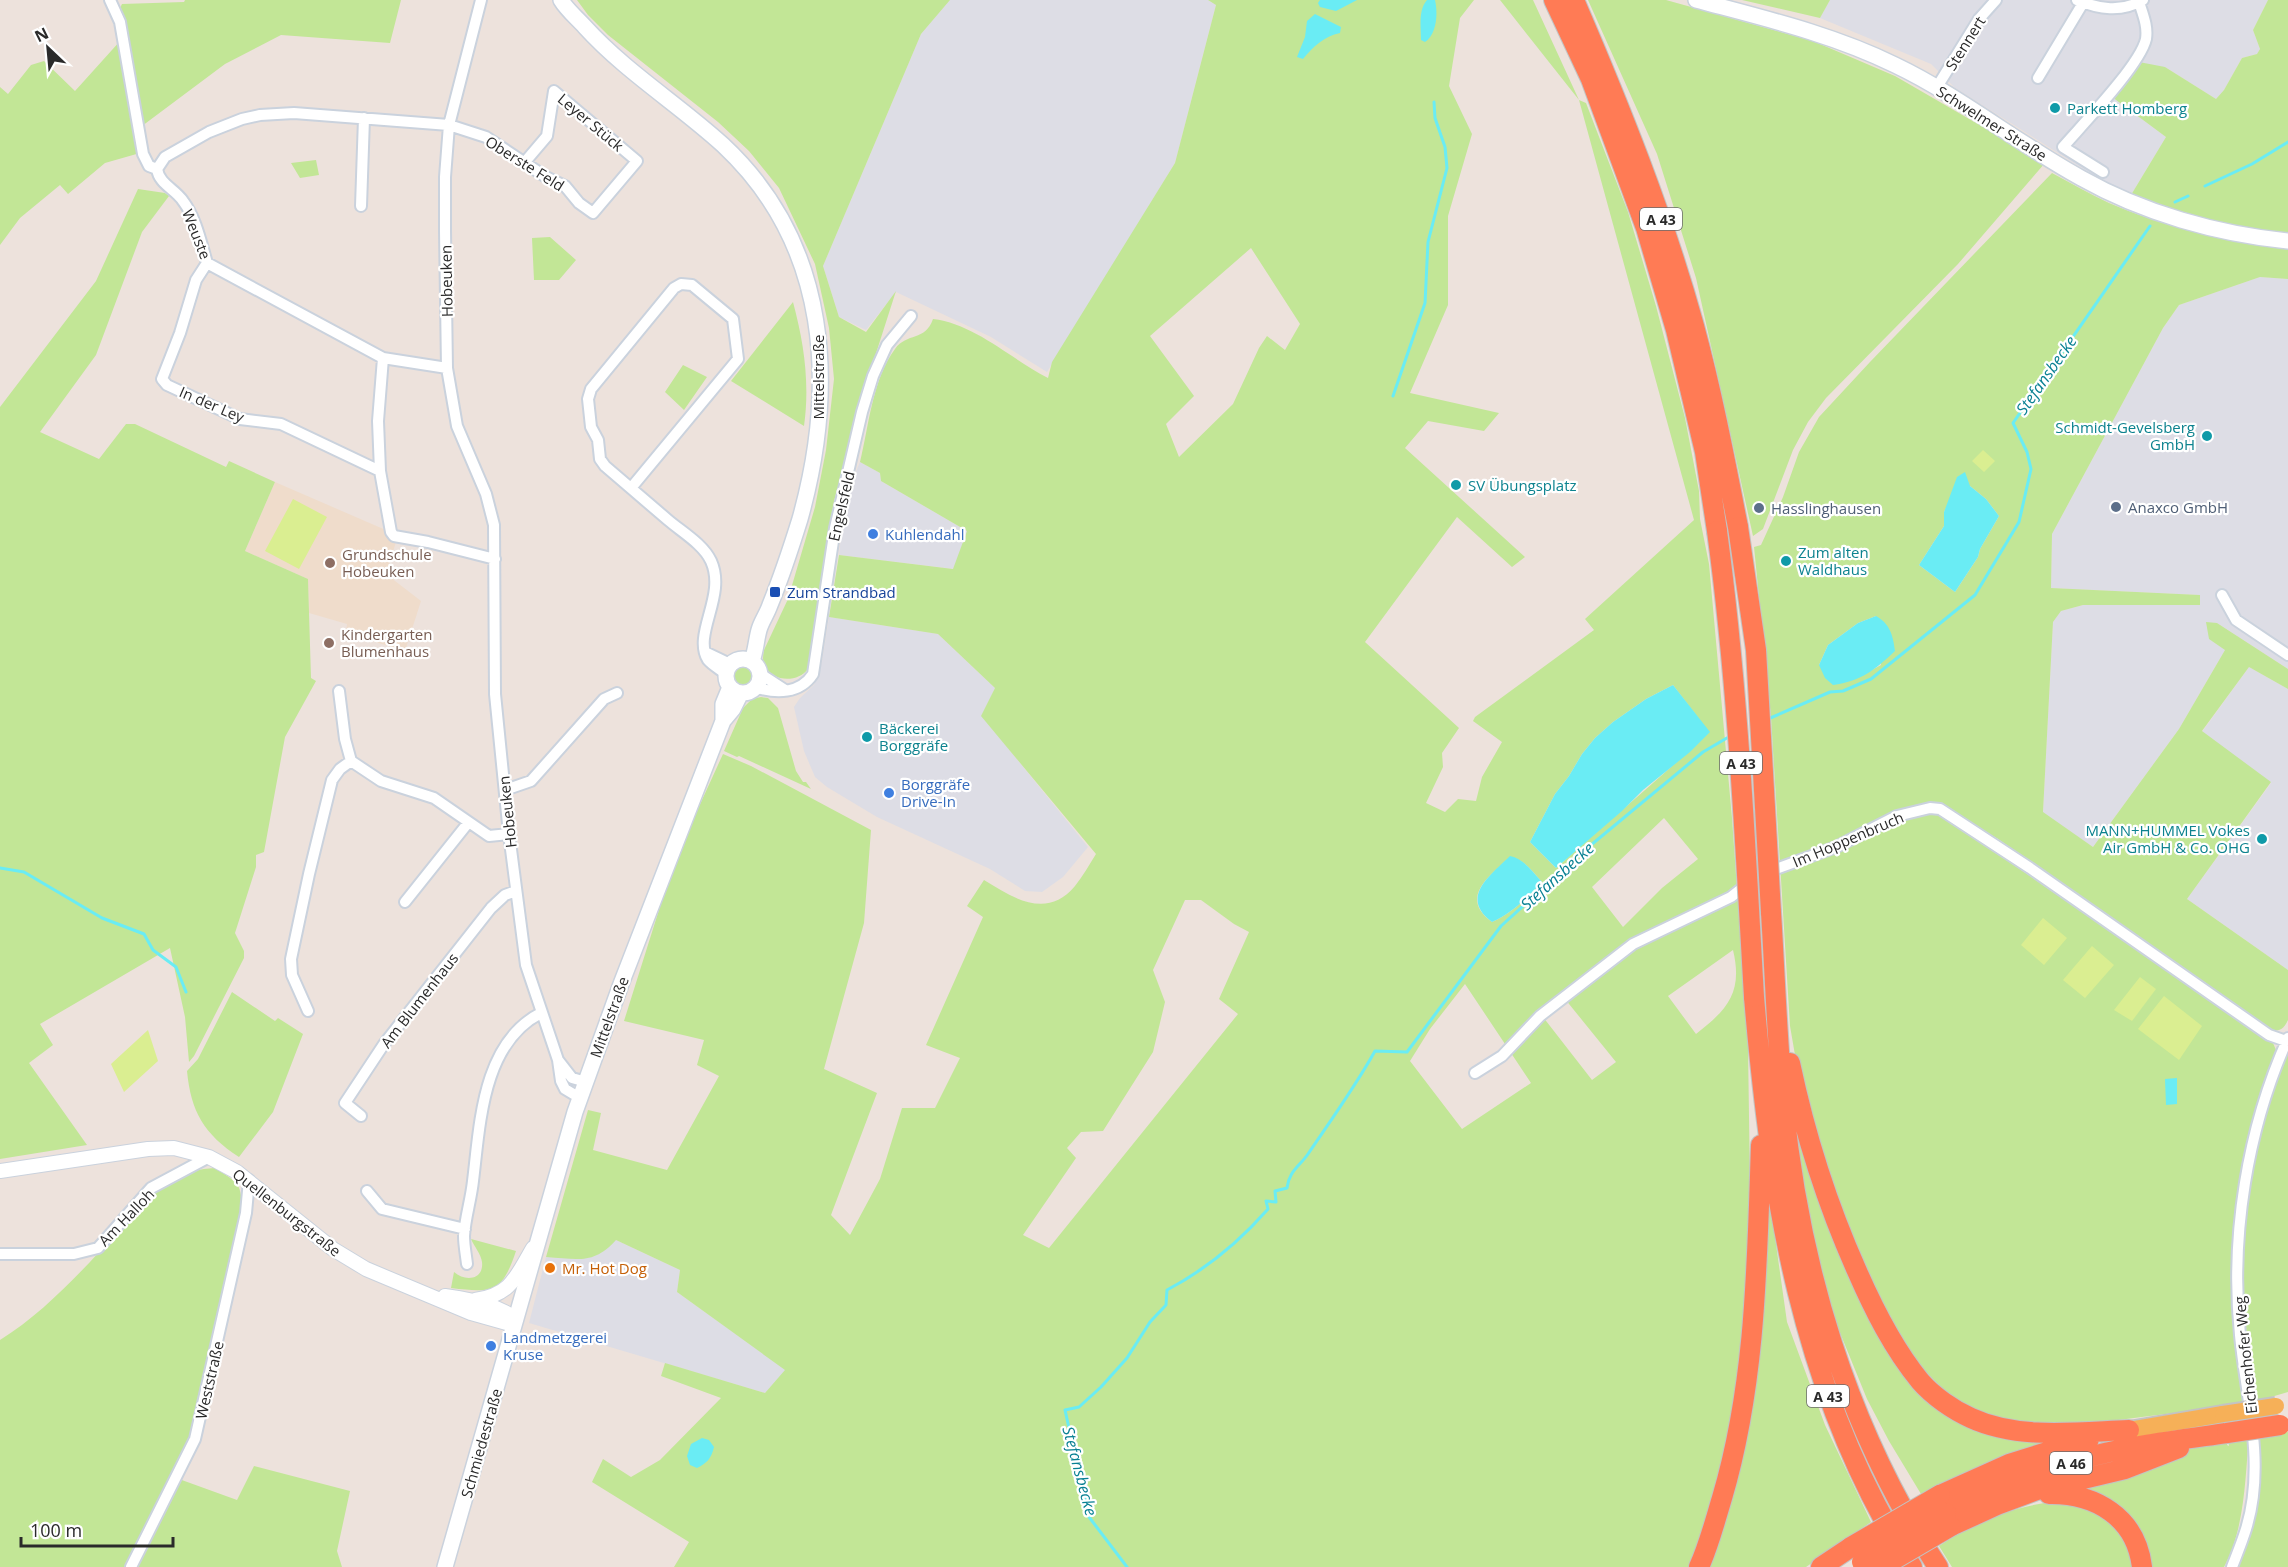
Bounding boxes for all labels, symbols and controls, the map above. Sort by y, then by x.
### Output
street label: Stennert [1941,12,1989,74]
north arrow [18,18,78,78]
text: N [31,22,52,47]
street label: Schwelmer Straße [1933,81,2051,165]
street label: Leyer Stück [554,89,628,155]
place label: Parkett Homberg [2067,98,2187,118]
marker: Parkett Homberg [2048,101,2062,115]
street label: Oberste Feld [482,131,568,195]
street label: Weuste [178,206,216,262]
road number: A 43 [1640,208,1682,230]
street label: Hobeuken [435,245,457,317]
water label: Stefansbecke [2011,331,2081,419]
street label: Mittelstraße [808,335,828,419]
street label: In der Ley [176,381,248,427]
place label: Schmidt-Gevelsberg GmbH [2055,417,2195,454]
marker: Schmidt-Gevelsberg GmbH [2200,429,2214,443]
street label: Engelsfeld [823,469,859,543]
place label: SV Übungsplatz [1468,475,1577,495]
marker: SV Übungsplatz [1449,478,1463,492]
place label: Anaxco GmbH [2128,497,2228,517]
place label: Hasslinghausen [1771,498,1881,518]
marker: Anaxco GmbH [2109,500,2123,514]
marker: Hasslinghausen [1752,501,1766,515]
place label: Kuhlendahl [885,524,965,544]
marker: Kuhlendahl [866,527,880,541]
place label: Zum alten Waldhaus [1798,542,1869,579]
place label: Grundschule Hobeuken [342,544,432,581]
marker: Zum alten Waldhaus [1779,554,1793,568]
marker: Grundschule Hobeuken [323,556,337,570]
place label: Zum Strandbad [787,582,896,602]
marker: Zum Strandbad [768,585,782,599]
place label: Kindergarten Blumenhaus [341,624,432,661]
marker: Kindergarten Blumenhaus [322,636,336,650]
place label: Bäckerei Borggräfe [879,718,948,755]
marker: Bäckerei Borggräfe [860,730,874,744]
road number: A 43 [1720,752,1762,774]
place label: Borggräfe Drive-In [901,774,970,811]
street label: Hobeuken [493,775,521,849]
marker: Borggräfe Drive-In [882,786,896,800]
street label: Im Hoppenbruch [1789,807,1907,871]
place label: MANN+HUMMEL Vokes Air GmbH & Co. OHG [2085,820,2250,857]
marker: MANN+HUMMEL Vokes Air GmbH & Co. OHG [2255,832,2269,846]
water label: Stefansbecke [1516,837,1598,915]
street label: Am Blumenhaus [376,948,462,1052]
street label: Mittelstraße [585,974,633,1060]
street label: Quellenburgstraße [229,1164,345,1260]
street label: Am Halloh [94,1184,158,1250]
place label: Mr. Hot Dog [562,1258,647,1278]
marker: Mr. Hot Dog [543,1261,557,1275]
street label: Eichenhofer Weg [2229,1295,2261,1415]
place label: Landmetzgerei Kruse [503,1327,607,1364]
street label: Weststraße [190,1339,228,1421]
marker: Landmetzgerei Kruse [484,1339,498,1353]
road number: A 43 [1807,1385,1849,1407]
street label: Schmiedestraße [456,1386,506,1500]
water label: Stefansbecke [1058,1424,1103,1518]
road number: A 46 [2050,1452,2092,1474]
scale bar [21,1510,172,1548]
text: 100 m [30,1518,82,1542]

